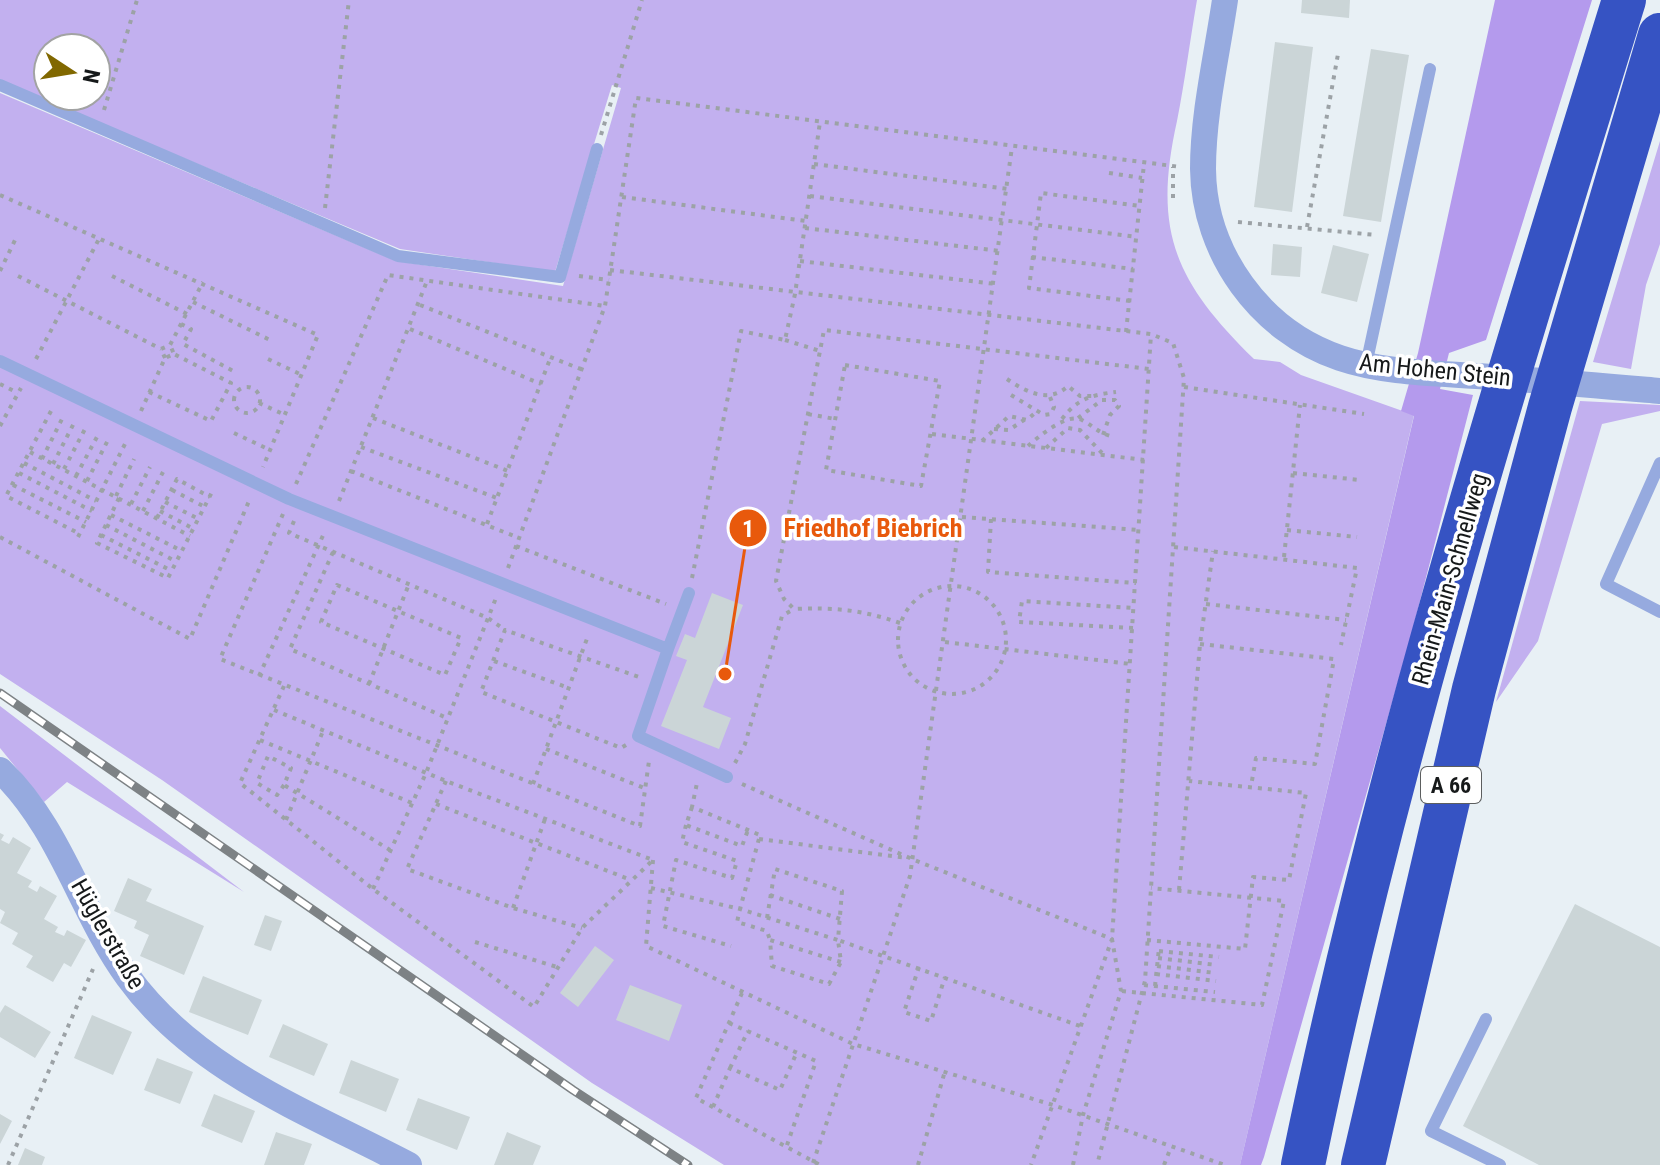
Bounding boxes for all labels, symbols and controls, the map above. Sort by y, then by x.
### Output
north arrow [32,32,112,112]
text: N [77,67,105,85]
street label: Am Hohen Stein [1358,348,1512,392]
street label: Rhein-Main-Schnellweg [1406,470,1494,688]
callout: Friedhof Biebrich [728,503,979,553]
text: Friedhof Biebrich [783,513,963,543]
text: 1 [742,515,754,543]
road number: A 66 [1421,767,1481,803]
street label: Hüglerstraße [65,874,151,994]

